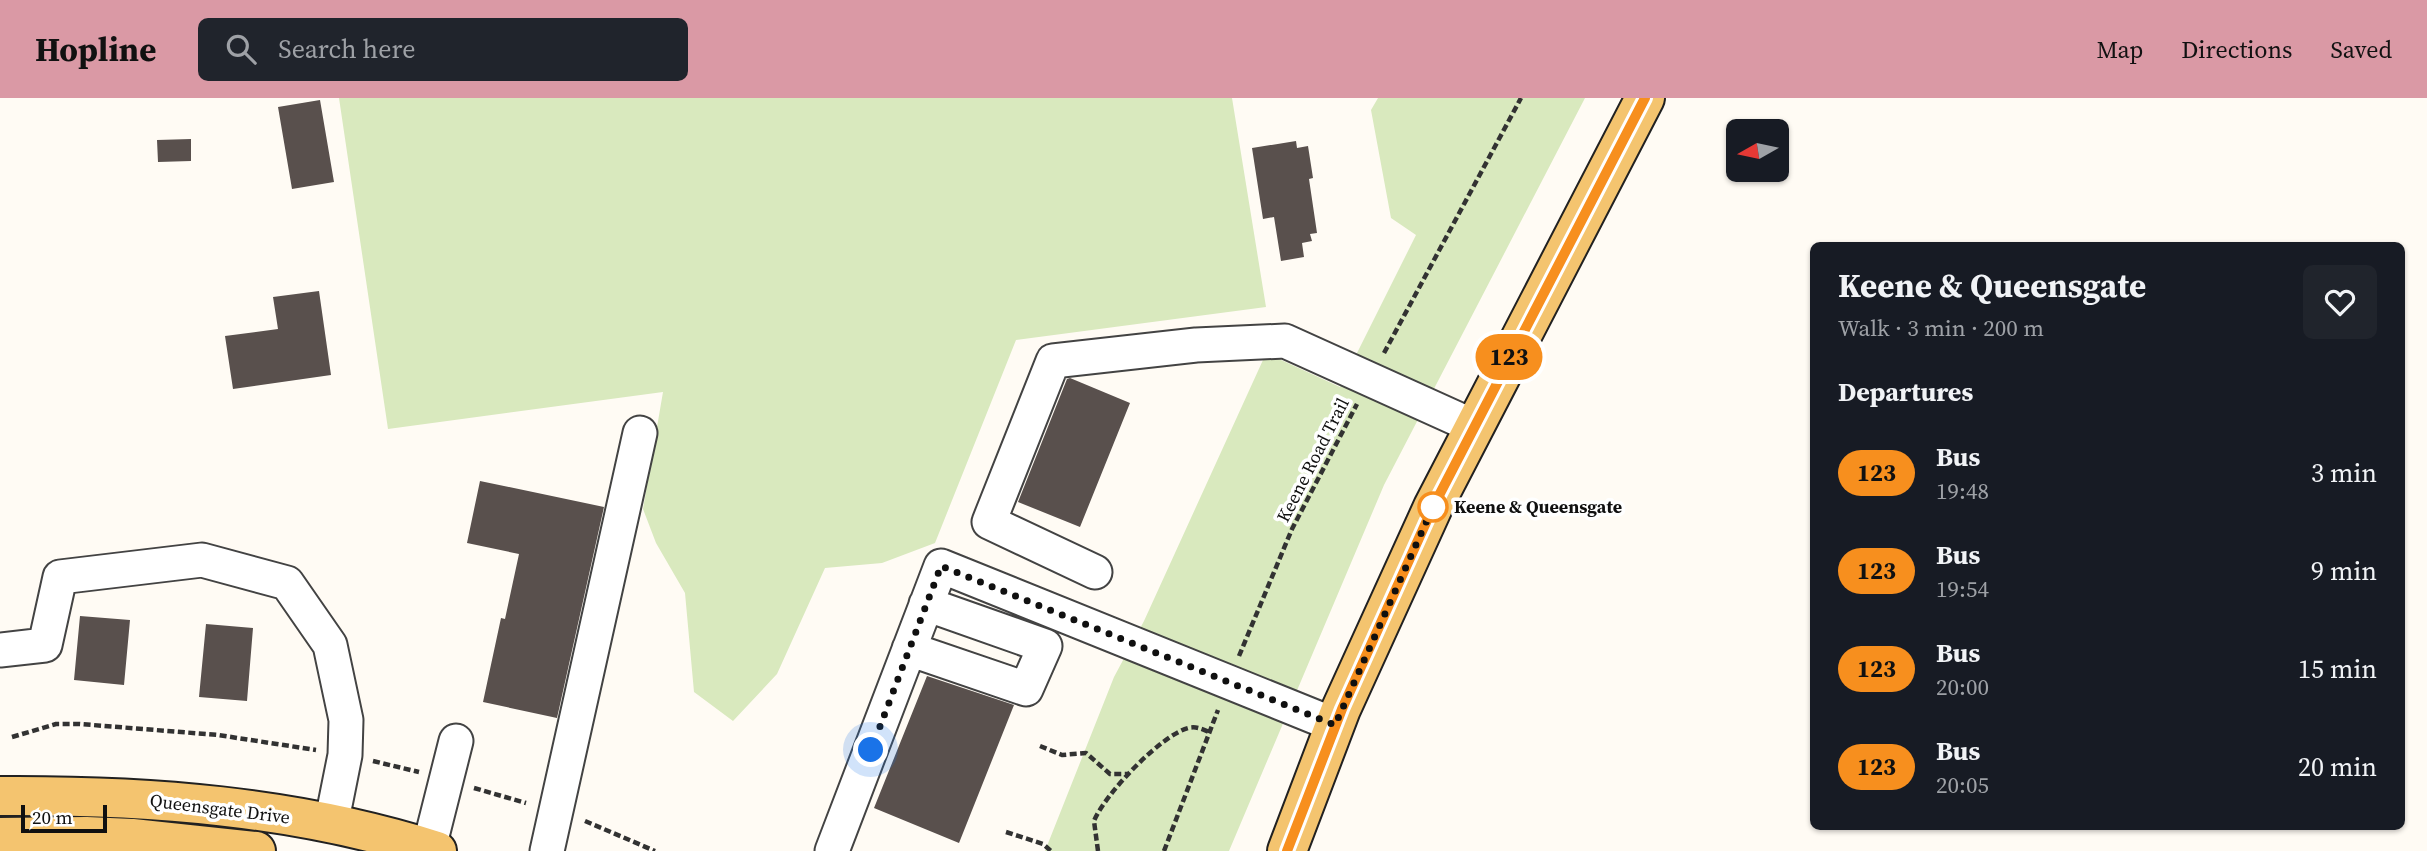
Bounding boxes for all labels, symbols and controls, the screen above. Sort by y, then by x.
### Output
search box [198,18,688,81]
text: Hopline [35,27,156,72]
icon: search [222,30,260,68]
text: Search here [278,31,415,67]
text: Map [2096,33,2143,66]
text: Directions [2181,33,2292,66]
text: Saved [2330,33,2392,66]
north arrow [1726,119,1788,182]
map controls [1726,119,1789,182]
text: Keene & Queensgate [1838,263,2146,308]
button: heart [2303,265,2377,339]
text: Walk · 3 min · 200 m [1838,312,2044,344]
line badge: 123 [1469,334,1549,380]
text: 123 [1489,340,1529,373]
text: Departures [1838,374,1973,410]
street label: Keene Road Trail [1270,393,1355,526]
text: Bus [1936,439,1980,475]
text: 3 min [2311,455,2377,491]
text: 123 [1857,456,1896,489]
text: 19:48 [1936,475,1989,507]
marker: Keene & Queensgate [1418,492,1448,522]
place label: Keene & Queensgate [1454,494,1622,519]
text: Bus [1936,537,1980,573]
text: 9 min [2311,553,2377,589]
text: 123 [1857,554,1896,587]
text: 19:54 [1936,573,1989,605]
text: Bus [1936,635,1980,671]
text: 15 min [2298,651,2377,687]
text: 123 [1857,652,1896,685]
text: 20:00 [1936,671,1989,703]
your location [853,732,888,767]
text: Bus [1936,733,1980,769]
text: 20 min [2298,749,2377,785]
text: 123 [1857,750,1896,783]
text: 20:05 [1936,769,1989,801]
street label: Queensgate Drive [149,788,291,829]
scale bar [21,802,107,834]
text: 20 m [32,804,73,830]

